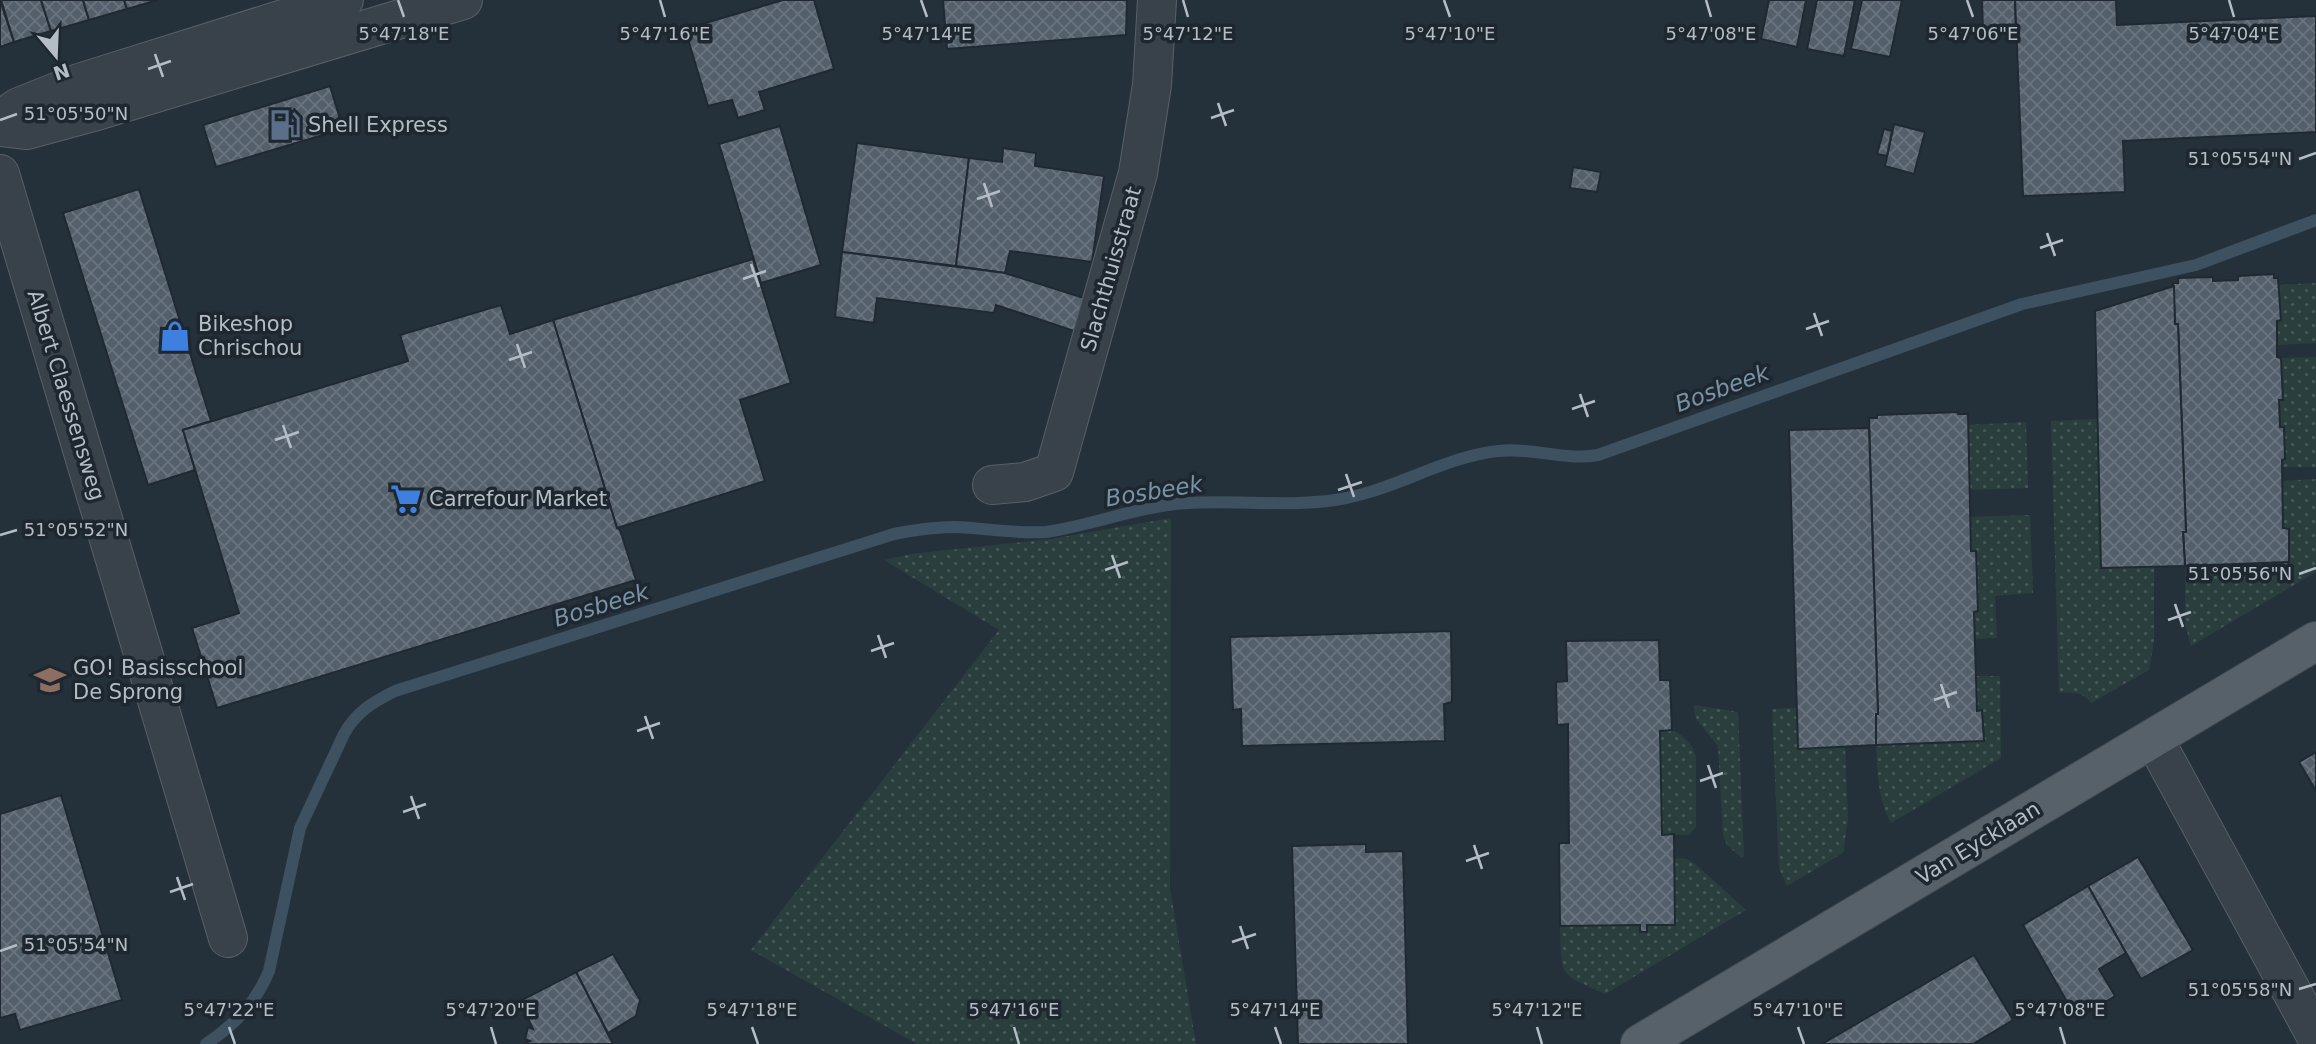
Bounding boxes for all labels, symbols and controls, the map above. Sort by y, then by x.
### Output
north arrow [21,21,91,91]
text: 5°47'18"E [359,23,449,44]
text: 5°47'16"E [620,23,710,44]
text: 5°47'14"E [882,23,972,44]
text: 5°47'12"E [1143,23,1233,44]
text: 5°47'10"E [1405,23,1495,44]
text: 5°47'08"E [1666,23,1756,44]
text: 5°47'06"E [1928,23,2018,44]
text: 5°47'04"E [2189,23,2279,44]
text: N [50,59,73,85]
text: 51°05'50"N [24,103,128,124]
fuel station icon: Shell Express [268,108,302,142]
place label: Shell Express [308,113,448,137]
text: 51°05'54"N [2188,148,2292,169]
street label: Slachthuisstraat [1076,184,1146,354]
street label: Albert Claessensweg [23,287,109,503]
place label: Bikeshop Chrischou [198,312,302,360]
shop icon: Bikeshop Chrischou [158,319,192,353]
water label: Bosbeek [1671,358,1774,417]
water label: Bosbeek [1104,470,1206,512]
supermarket icon: Carrefour Market [389,482,423,516]
place label: Carrefour Market [429,487,607,511]
text: 51°05'52"N [24,519,128,540]
text: 51°05'56"N [2188,563,2292,584]
water label: Bosbeek [550,578,653,632]
place label: GO! Basisschool De Sprong [73,656,243,704]
school or university icon: GO! Basisschool De Sprong [33,663,67,697]
street label: Van Eycklaan [1912,797,2044,889]
text: 51°05'54"N [24,934,128,955]
text: 51°05'58"N [2188,979,2292,1000]
text: 5°47'22"E [184,999,274,1020]
text: 5°47'20"E [446,999,536,1020]
text: 5°47'18"E [707,999,797,1020]
text: 5°47'16"E [969,999,1059,1020]
text: 5°47'14"E [1230,999,1320,1020]
text: 5°47'12"E [1492,999,1582,1020]
text: 5°47'10"E [1753,999,1843,1020]
text: 5°47'08"E [2015,999,2105,1020]

